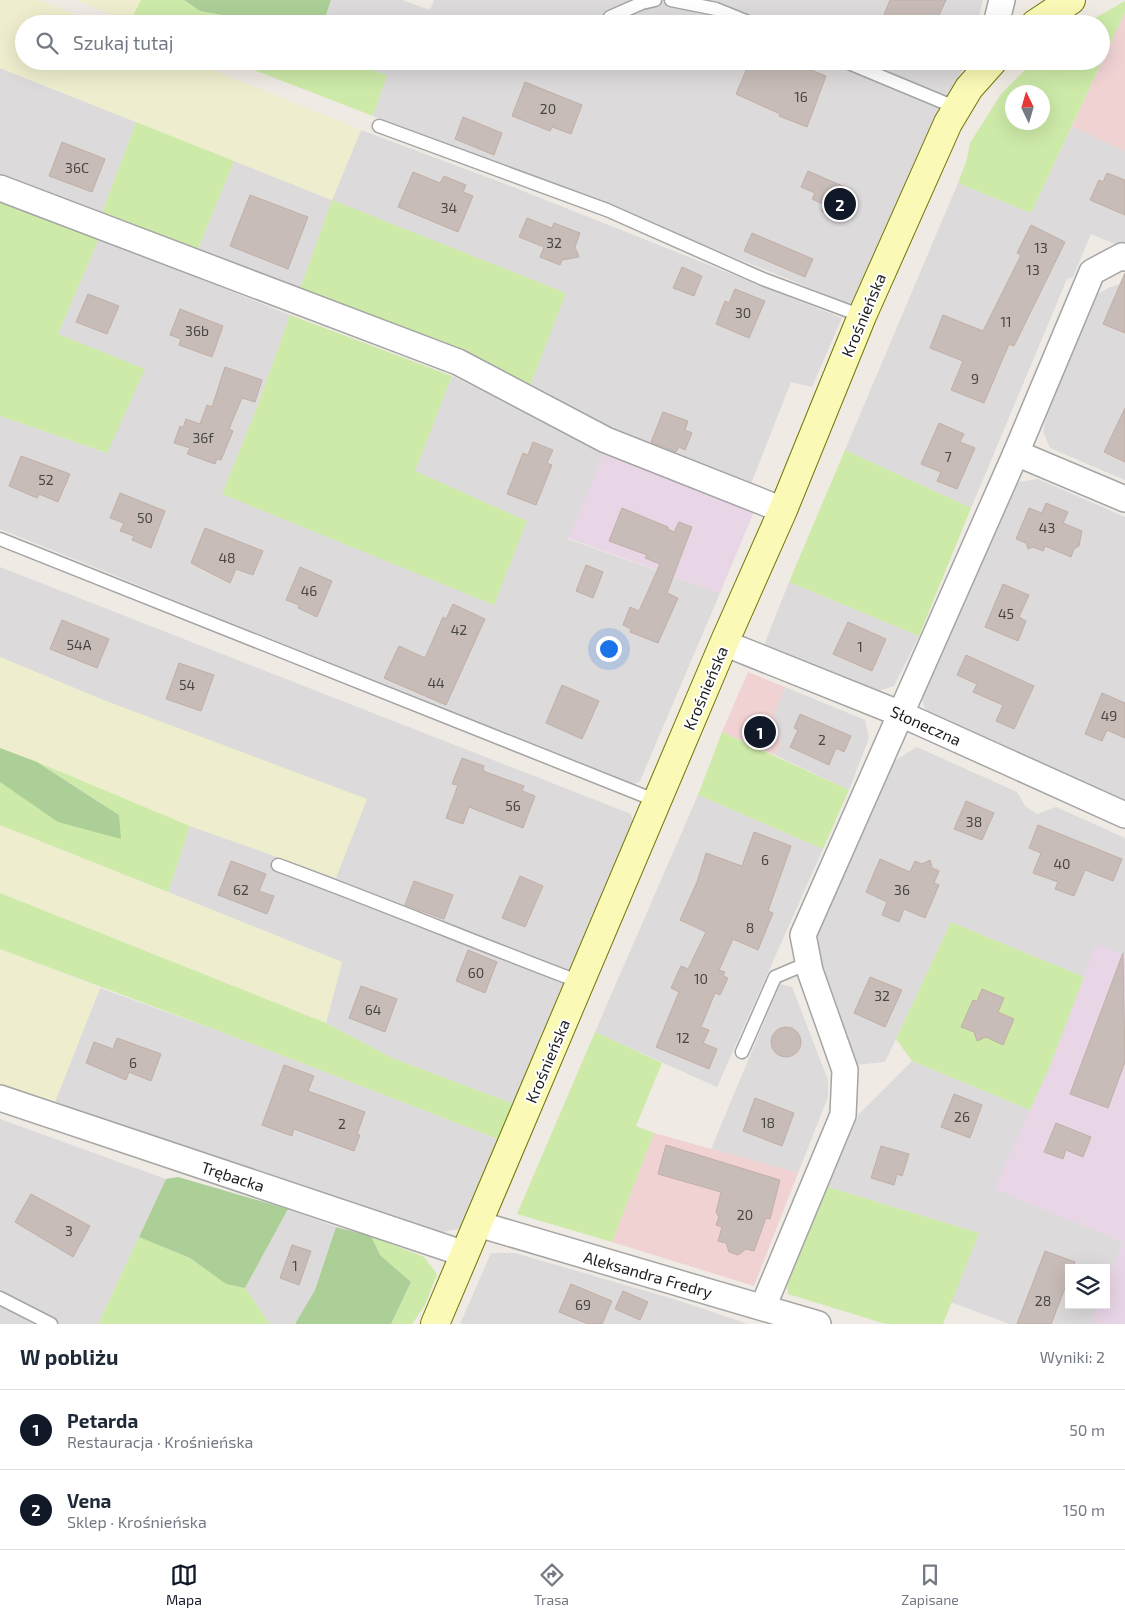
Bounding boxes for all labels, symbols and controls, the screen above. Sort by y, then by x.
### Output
search box [15,15,1110,70]
icon: search [33,29,61,57]
text: Szukaj tutaj [73,31,173,54]
north arrow [1005,85,1050,130]
house number: 16 [794,88,808,105]
house number: 20 [540,100,556,117]
house number: 36C [65,159,89,176]
pin: 2 [824,185,856,223]
house number: 34 [441,199,457,216]
house number: 32 [546,234,562,251]
house number: 13 [1034,239,1048,256]
house number: 13 [1026,261,1040,278]
street label: Krośnieńska [837,270,889,360]
house number: 30 [735,304,751,321]
house number: 11 [1000,313,1012,330]
house number: 36b [185,322,209,339]
house number: 9 [971,370,979,387]
house number: 36f [192,429,214,446]
house number: 7 [944,448,952,465]
house number: 52 [38,471,54,488]
house number: 50 [137,509,153,526]
house number: 43 [1039,519,1055,536]
house number: 48 [218,549,236,566]
house number: 46 [301,582,317,599]
house number: 45 [998,605,1014,622]
house number: 42 [451,621,467,638]
house number: 54A [67,636,92,653]
your location [596,636,622,662]
house number: 1 [857,638,863,655]
street label: Krośnieńska [679,643,731,733]
house number: 44 [427,674,445,691]
house number: 54 [179,676,195,693]
street label: Słoneczna [888,701,964,749]
house number: 49 [1101,707,1117,724]
pin: 1 [744,713,776,751]
house number: 2 [818,731,826,748]
house number: 56 [505,797,521,814]
house number: 38 [966,813,982,830]
house number: 6 [761,851,769,868]
house number: 40 [1053,855,1071,872]
house number: 62 [233,881,249,898]
house number: 36 [894,881,910,898]
house number: 8 [746,919,754,936]
house number: 60 [468,964,484,981]
house number: 10 [694,970,708,987]
house number: 32 [874,987,890,1004]
house number: 64 [365,1001,381,1018]
street label: Krośnieńska [521,1016,573,1106]
house number: 12 [676,1029,690,1046]
house number: 6 [129,1054,137,1071]
house number: 26 [954,1108,970,1125]
house number: 18 [761,1114,775,1131]
house number: 2 [338,1115,346,1132]
street label: Trębacka [199,1157,267,1195]
house number: 20 [737,1206,753,1223]
house number: 3 [65,1222,73,1239]
street label: Aleksandra Fredry [582,1247,715,1302]
house number: 1 [292,1257,298,1274]
map controls [1065,1264,1110,1309]
button: layers [1065,1264,1110,1309]
house number: 28 [1035,1292,1051,1309]
house number: 69 [575,1296,591,1313]
text: W pobliżu [20,1344,119,1369]
text: Wyniki: 2 [1040,1347,1105,1366]
text: Petarda [67,1409,138,1432]
text: 1 [33,1420,39,1439]
text: 50 m [1069,1420,1105,1439]
text: Restauracja · Krośnieńska [67,1432,253,1451]
text: Vena [67,1489,111,1512]
text: 2 [31,1500,41,1519]
text: 150 m [1063,1500,1105,1519]
text: Sklep · Krośnieńska [67,1512,207,1531]
tab: Mapa [166,1561,202,1608]
tab: Trasa [534,1561,569,1608]
tab: Zapisane [901,1561,959,1608]

